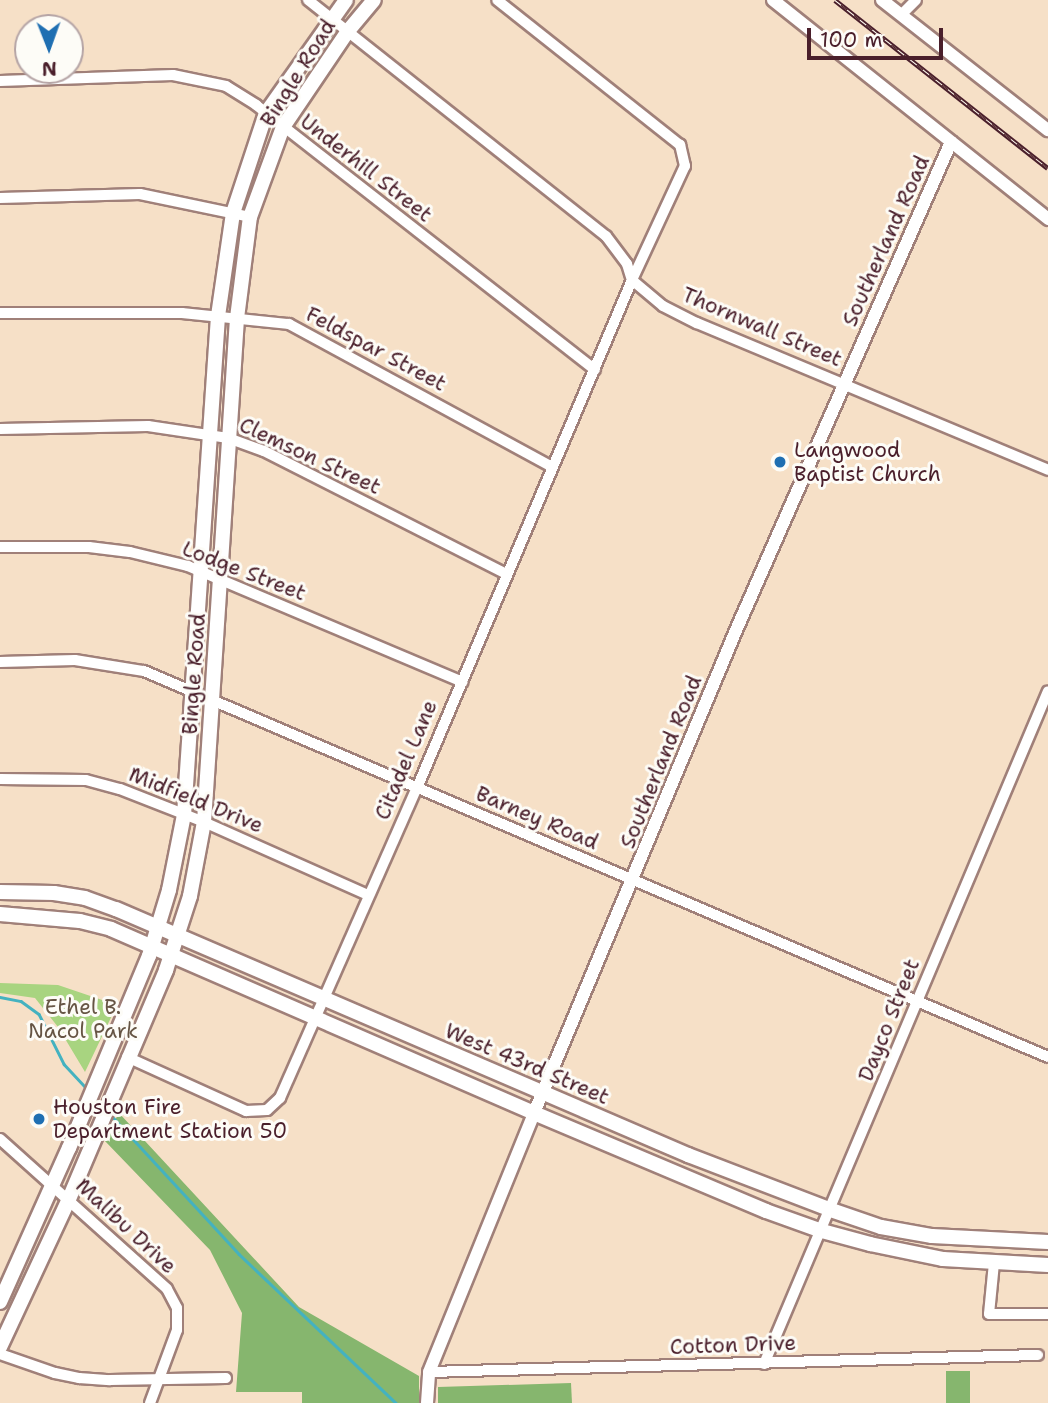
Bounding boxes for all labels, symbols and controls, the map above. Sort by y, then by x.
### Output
north arrow [14,14,84,84]
scale bar [810,14,946,58]
street label: Bingle Road [255,15,341,131]
text: 100 m [820,26,883,54]
text: N [42,56,57,81]
street label: Underhill Street [295,109,437,227]
street label: Southerland Road [837,152,935,330]
street label: Thornwall Street [678,282,846,372]
street label: Feldspar Street [302,301,450,397]
street label: Clemson Street [235,412,385,500]
place label: Langwood Baptist Church [794,437,941,487]
marker: Langwood Baptist Church [772,454,788,470]
street label: Lodge Street [179,536,309,606]
street label: Bingle Road [177,612,211,736]
street label: Southerland Road [615,672,707,852]
street label: Citadel Lane [370,696,442,824]
street label: Midfield Drive [125,762,267,838]
street label: Barney Road [472,781,602,855]
street label: Dayco Street [853,955,925,1085]
park label: Ethel B. Nacol Park [28,994,138,1044]
street label: West 43rd Street [441,1018,613,1110]
place label: Houston Fire Department Station 50 [53,1094,287,1144]
marker: Houston Fire Department Station 50 [31,1111,47,1127]
street label: Malibu Drive [71,1173,181,1279]
street label: Cotton Drive [669,1330,797,1360]

